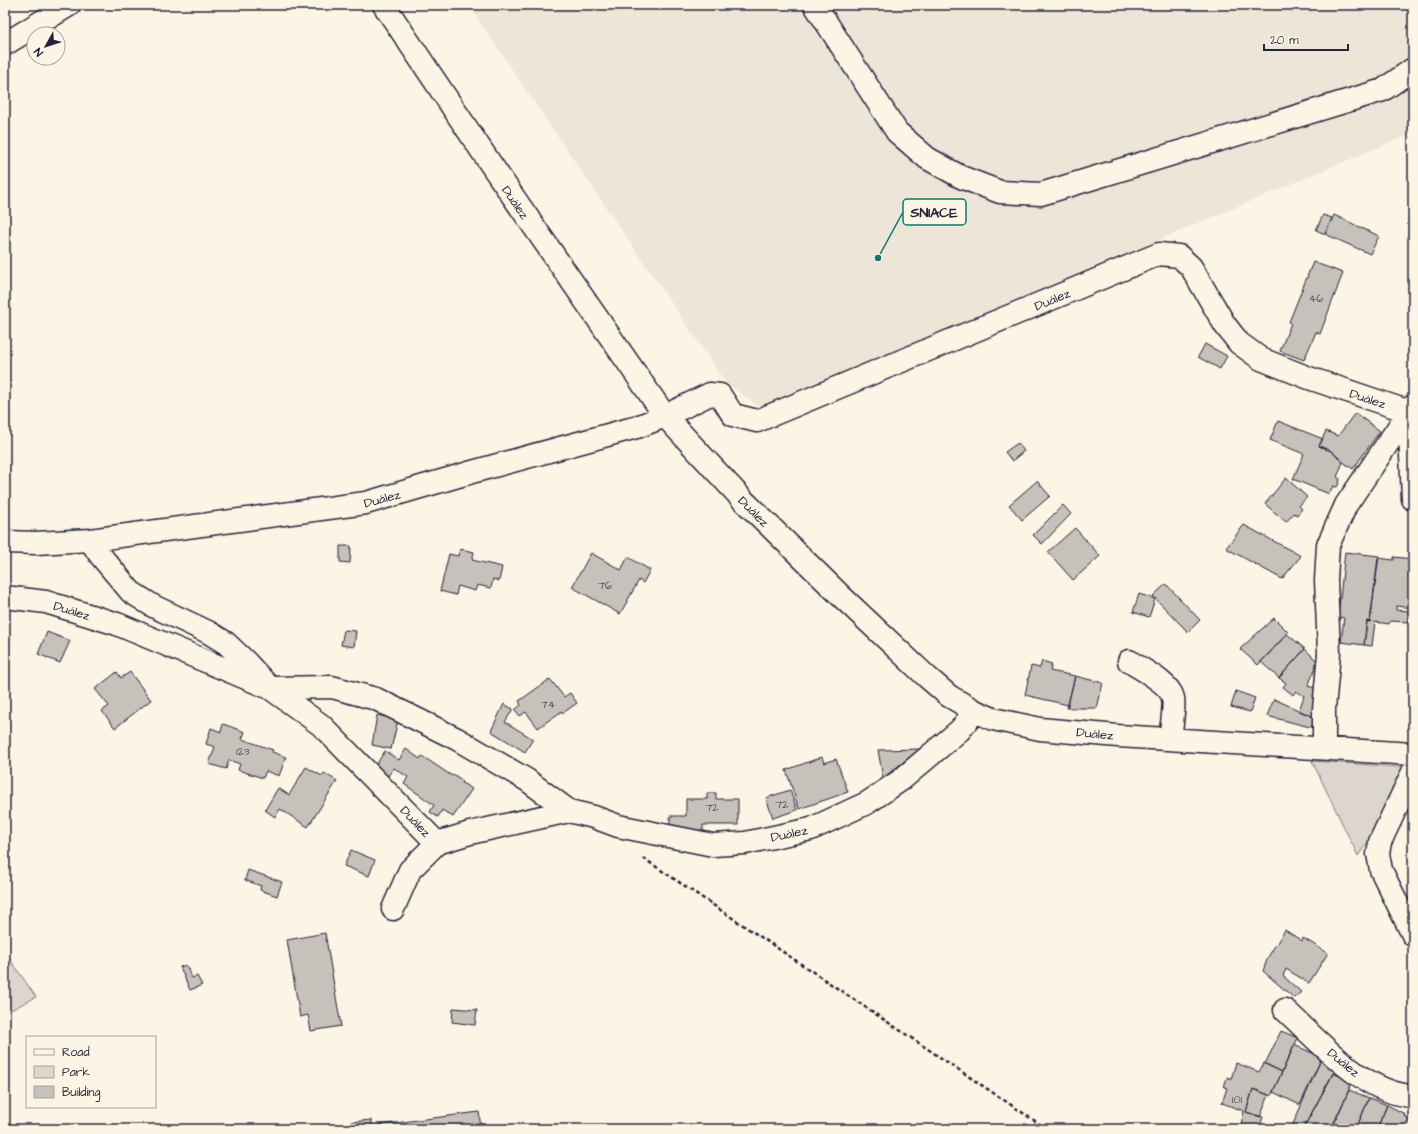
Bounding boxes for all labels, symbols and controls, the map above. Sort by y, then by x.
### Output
north arrow [26,26,66,66]
scale bar [1264,26,1348,52]
text: 20 m [1270,32,1299,49]
text: N [31,45,47,59]
street label: Duález [497,182,534,223]
callout: SNIACE [903,199,966,225]
text: SNIACE [909,203,958,223]
street label: Duález [1032,284,1074,315]
house number: 46 [1309,291,1323,306]
street label: Duález [1347,385,1389,413]
street label: Duález [362,485,403,512]
street label: Duález [734,492,773,532]
house number: 76 [598,578,612,593]
street label: Duález [51,597,93,625]
house number: 74 [541,697,556,712]
street label: Duález [1076,723,1115,745]
house number: 123 [236,744,250,759]
house number: 72 [775,797,789,812]
house number: 72 [705,800,719,815]
street label: Duález [396,802,435,842]
street label: Duález [769,821,810,847]
legend [26,1036,156,1108]
text: Road [62,1044,90,1061]
street label: Duález [1323,1044,1364,1082]
text: Park [62,1064,90,1081]
text: Building [62,1084,100,1102]
house number: 101 [1232,1092,1242,1107]

